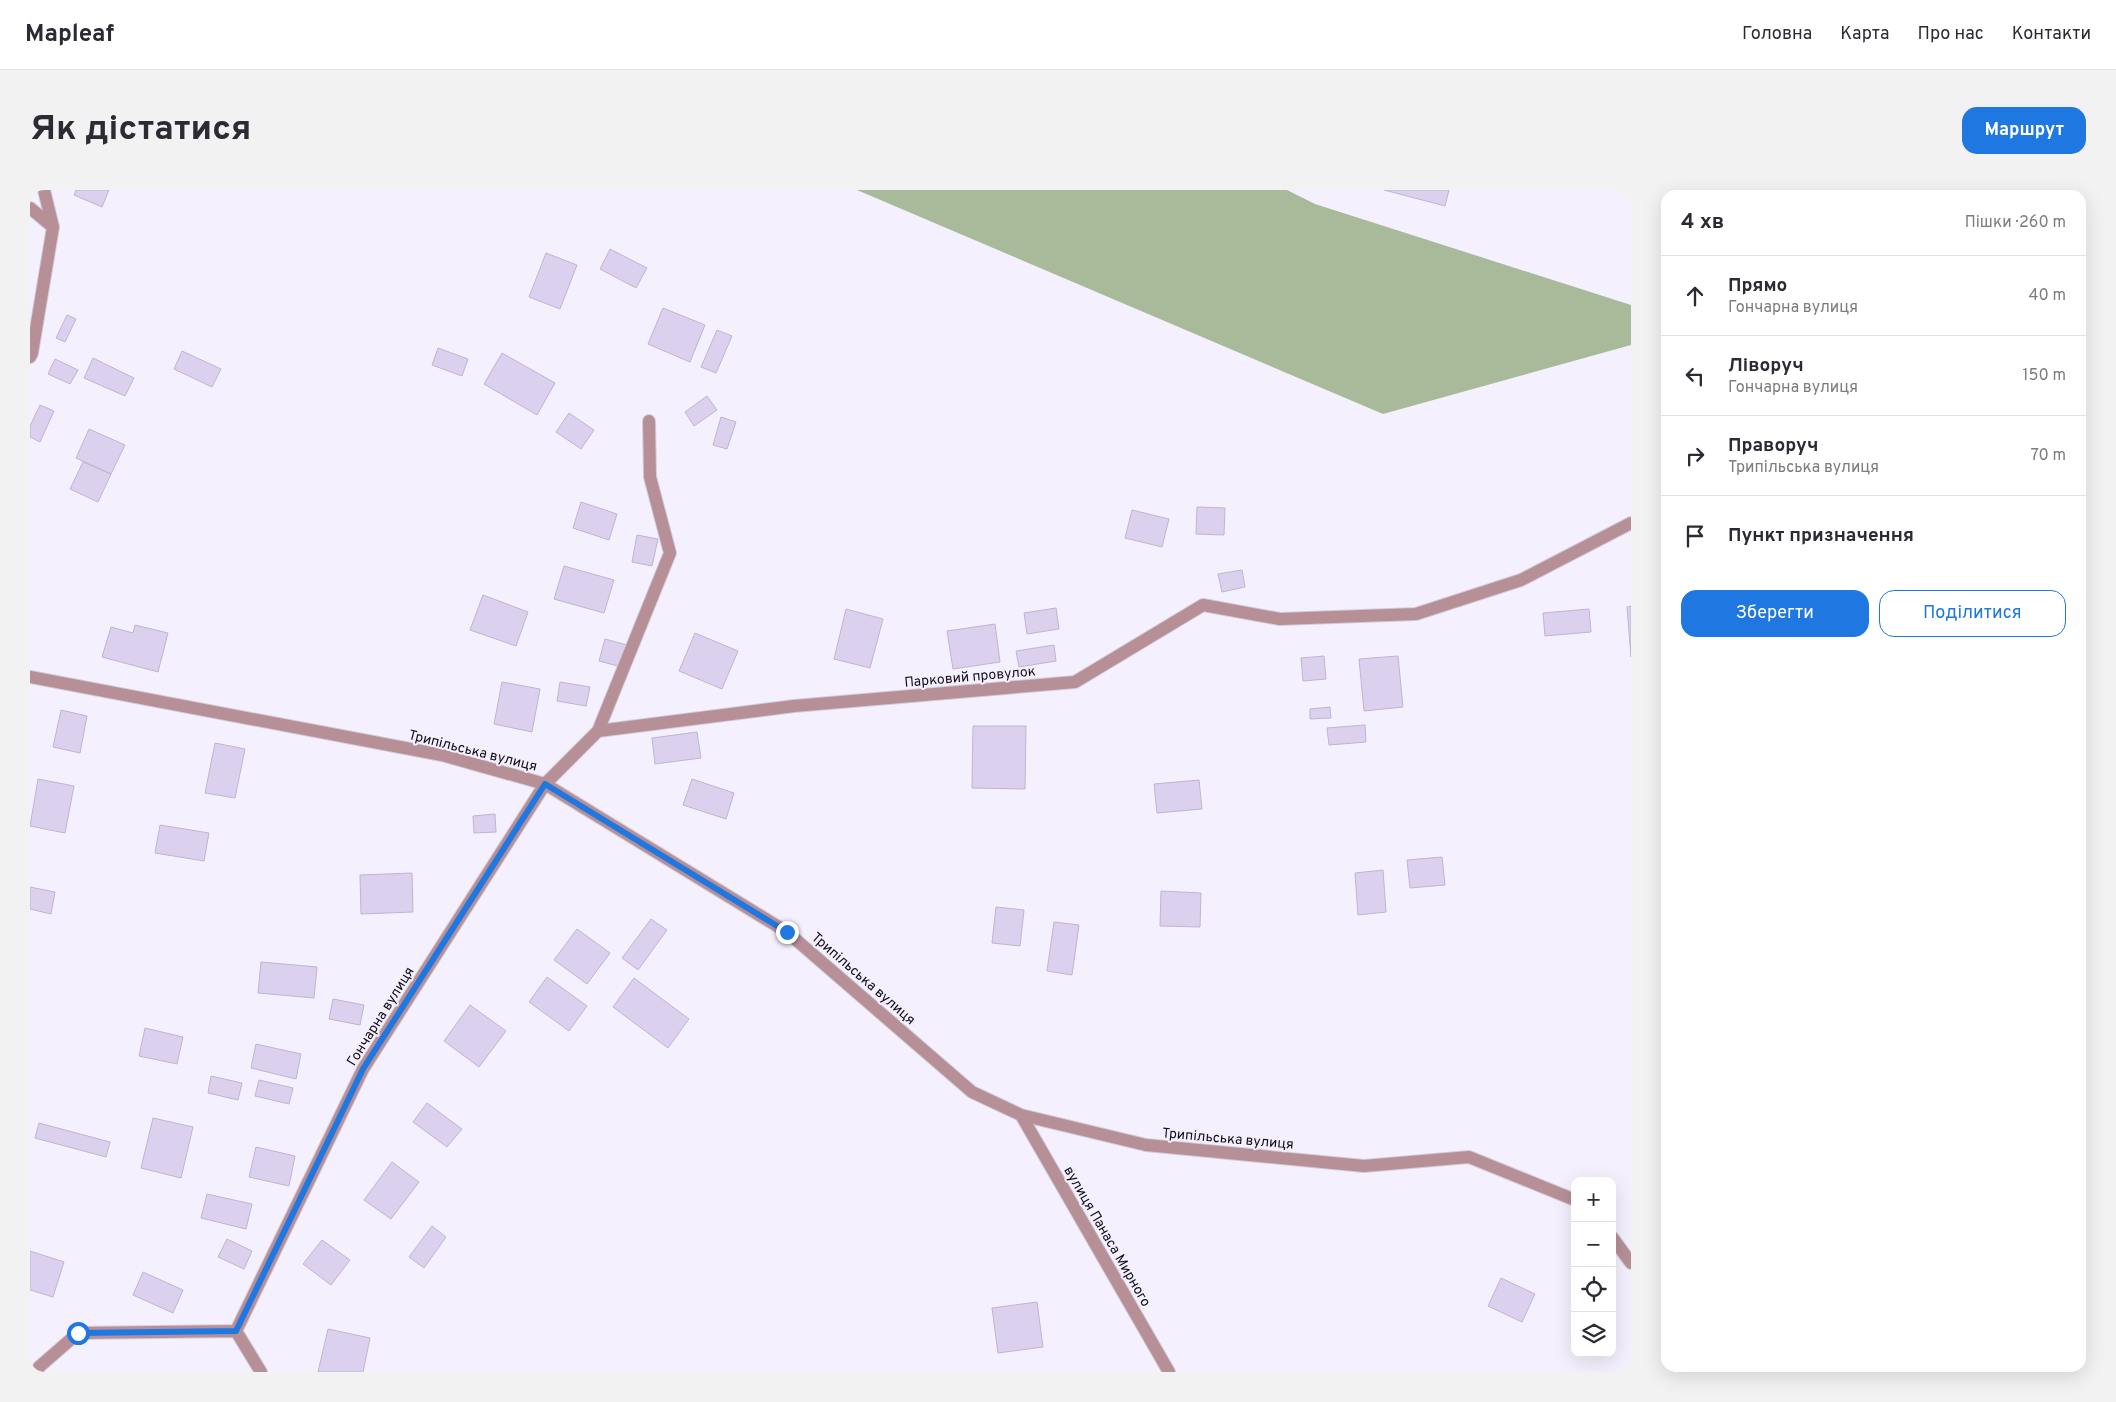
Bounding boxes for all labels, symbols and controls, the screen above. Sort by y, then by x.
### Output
text: Mapleaf [25,20,114,50]
text: Головна [1742,23,1812,46]
text: Карта [1840,23,1890,46]
text: Про нас [1918,23,1984,46]
text: Контакти [2012,23,2091,46]
button: Маршрут [1962,107,2086,154]
text: Як дістатися [30,108,251,152]
text: 4 хв [1681,209,1724,236]
text: Пішки · 260 m [1965,213,2066,233]
text: Прямо [1728,274,1787,298]
icon: ahead [1681,282,1709,310]
text: 40 m [2028,286,2066,306]
text: Гончарна вулиця [1728,298,1858,318]
text: Ліворуч [1728,354,1804,378]
icon: left [1681,362,1709,390]
text: 150 m [2023,366,2066,386]
text: Гончарна вулиця [1728,378,1858,398]
text: Праворуч [1728,434,1819,458]
icon: right [1681,442,1709,470]
text: 70 m [2031,446,2066,466]
text: Трипільська вулиця [1728,458,1879,478]
icon: arrive [1681,522,1709,550]
text: Пункт призначення [1728,524,1914,548]
button: Зберегти [1681,590,1869,637]
button: Поділитися [1879,590,2066,637]
street label: Парковий провулок [904,663,1036,692]
street label: Трипільська вулиця [406,727,539,776]
route end [776,921,799,944]
street label: Трипільська вулиця [808,929,918,1029]
street label: Гончарна вулиця [344,964,419,1070]
street label: Трипільська вулиця [1161,1125,1294,1154]
street label: вулиця Панаса Мирного [1059,1163,1154,1310]
map controls [1571,1177,1616,1357]
button: + [1571,1177,1616,1222]
button: − [1571,1222,1616,1267]
button: locate [1571,1267,1616,1312]
button: layers [1571,1312,1616,1357]
route start [67,1322,90,1345]

